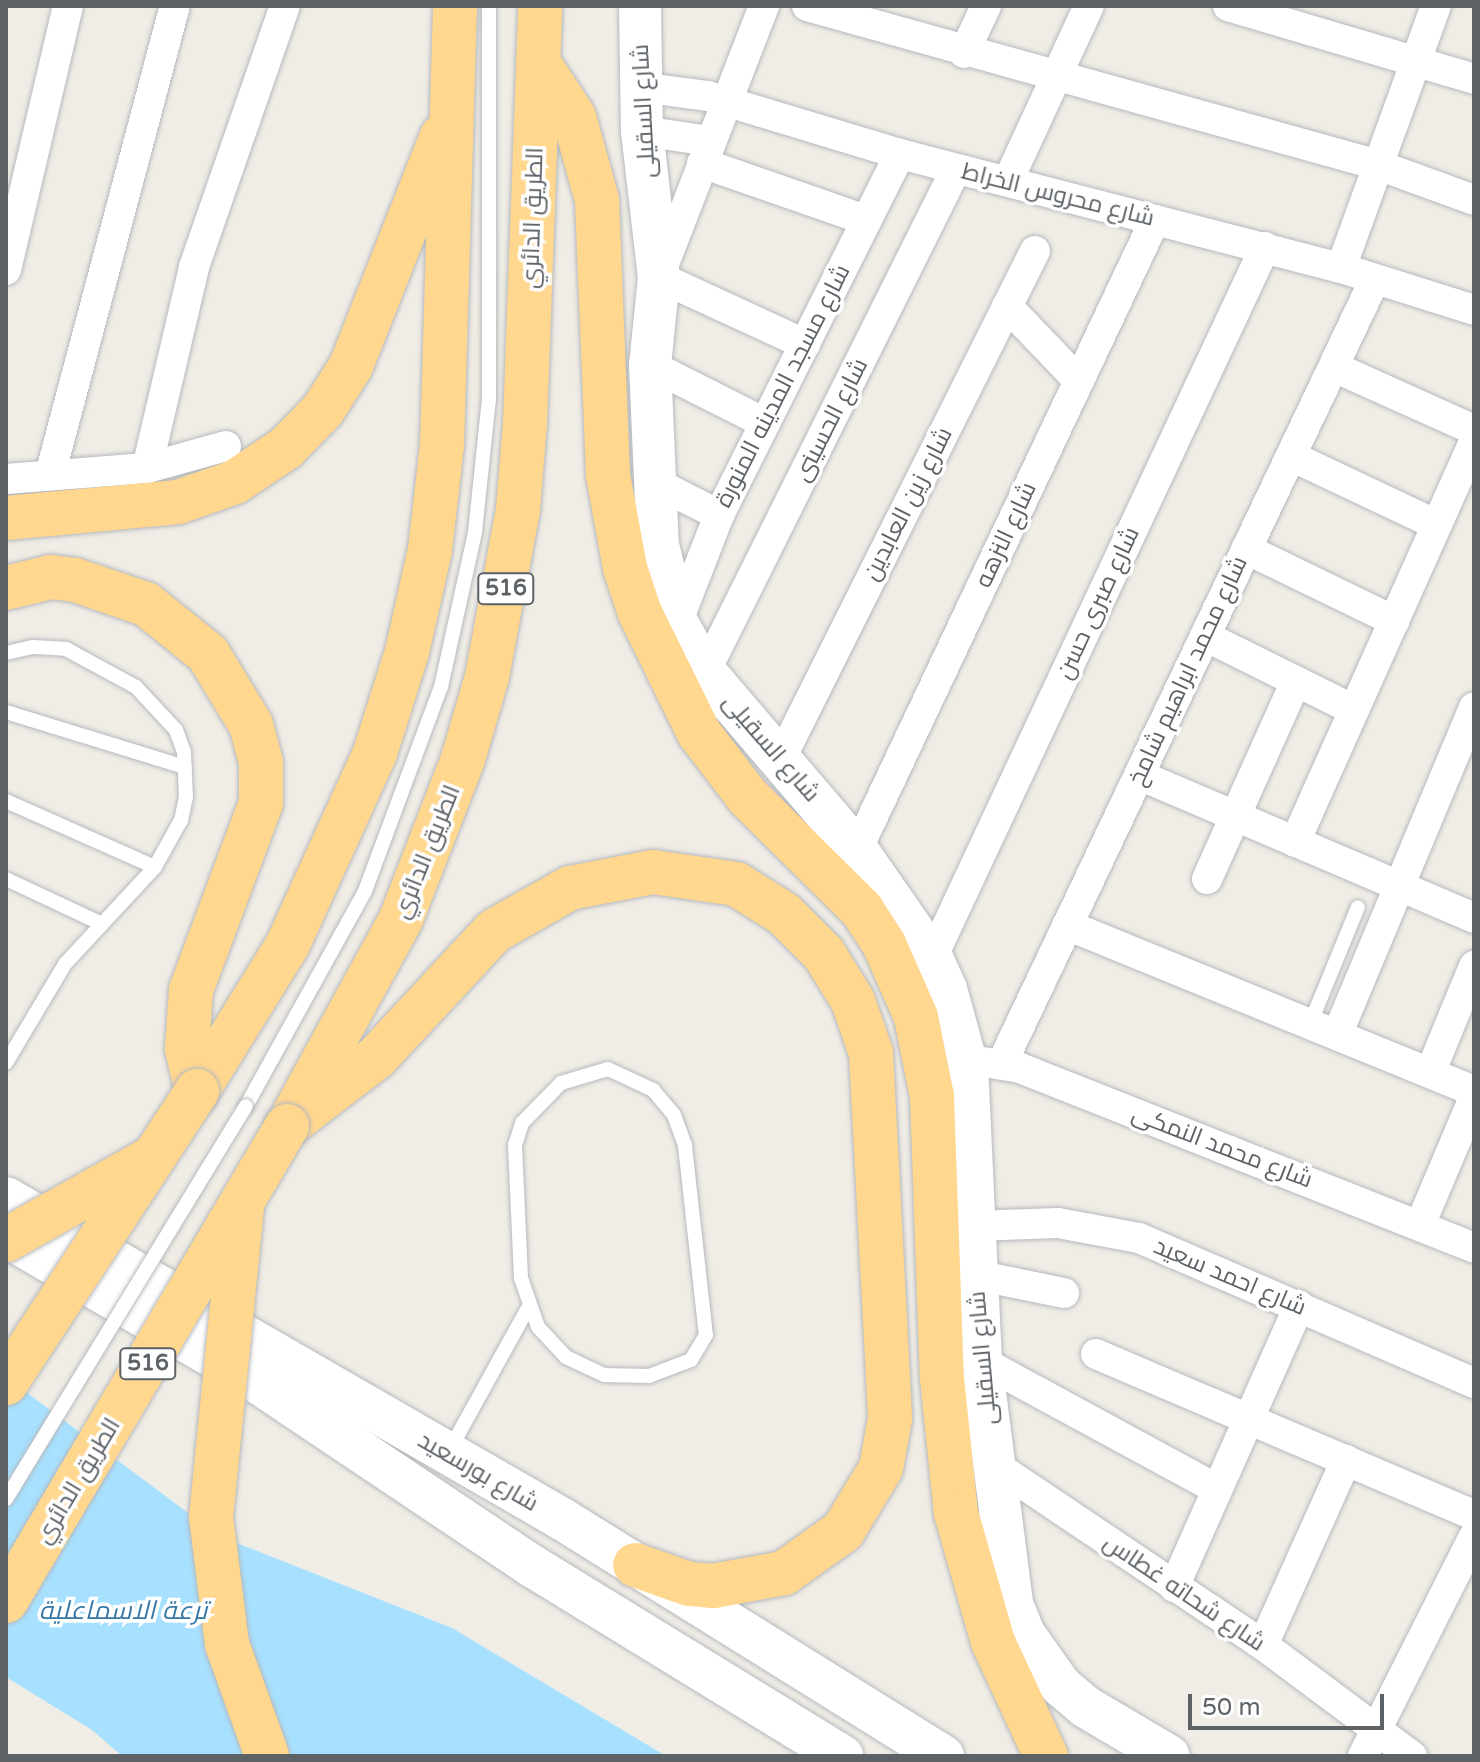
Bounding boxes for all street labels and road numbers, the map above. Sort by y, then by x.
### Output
street label: شارع السقيلى [626,43,662,179]
street label: الطريق الدائري [516,147,550,289]
street label: شارع محروس الخراط [959,157,1157,233]
street label: شارع مسجد المدينه المنورة [709,260,857,512]
street label: شارع الحسينى [788,353,874,487]
street label: شارع زين العابدين [857,423,959,585]
street label: شارع النزهه [969,478,1043,592]
street label: شارع صبرى حسن [1050,522,1146,684]
street label: شارع محمد ابراهيم شامخ [1122,552,1254,790]
road number: 516 [476,571,536,607]
street label: شارع السقيلى [716,688,826,808]
street label: الطريق الدائري [387,781,467,923]
street label: شارع محمد النمكى [1128,1099,1316,1195]
street label: شارع احمد سعيد [1149,1232,1311,1322]
street label: شارع السقيلى [963,1290,1003,1426]
road number: 516 [118,1346,178,1382]
street label: الطريق الدائري [29,1413,127,1549]
street label: شارع بورسعيد [413,1426,543,1518]
street label: شارع شحاته غطاس [1098,1528,1270,1658]

